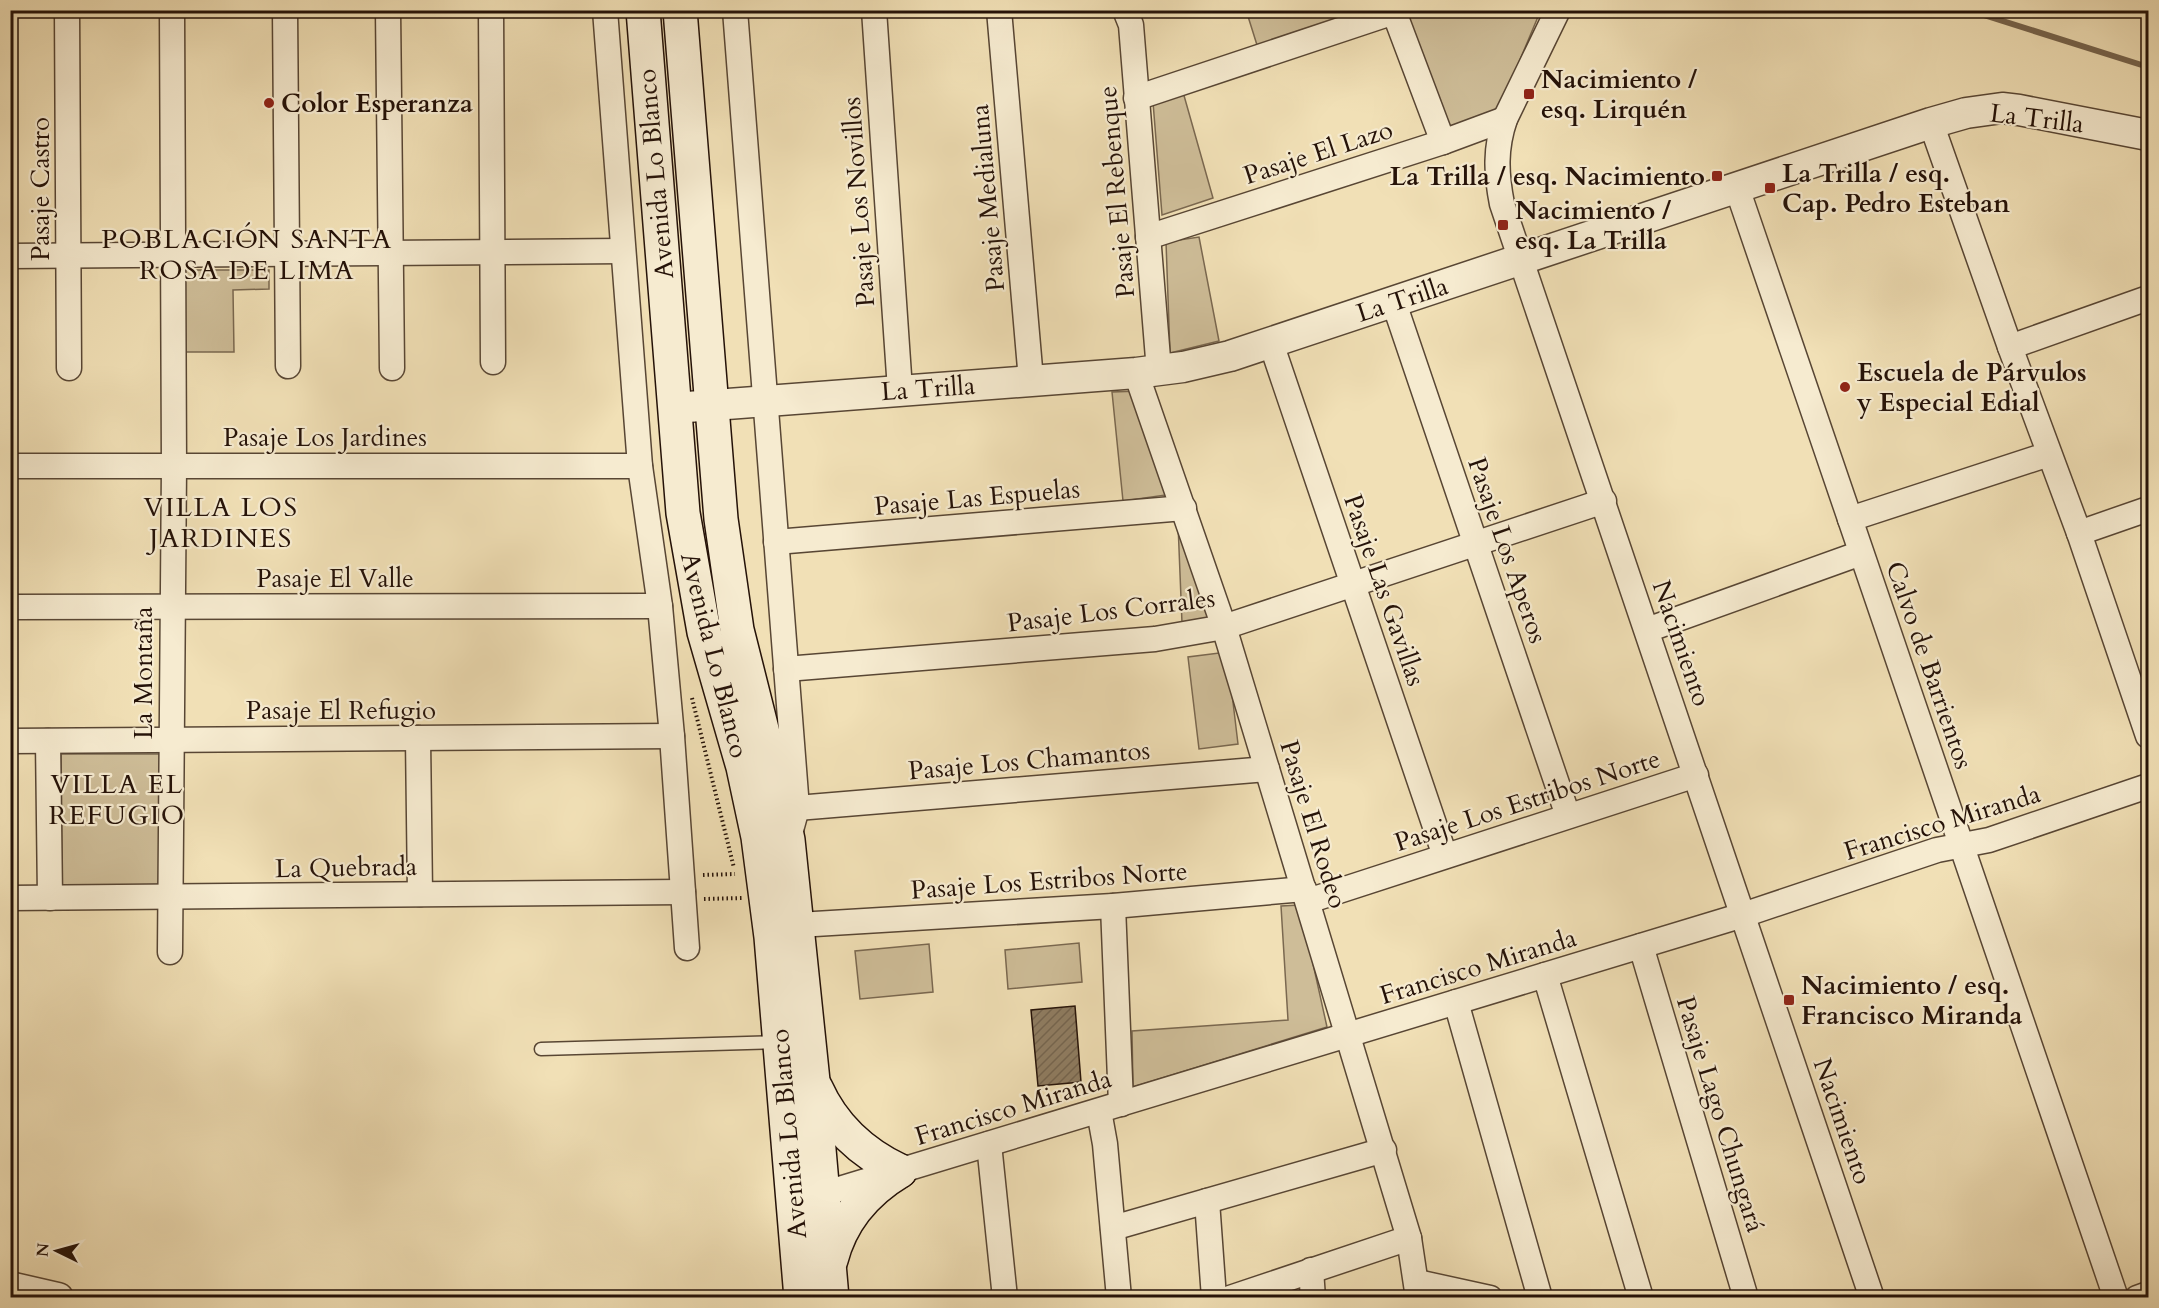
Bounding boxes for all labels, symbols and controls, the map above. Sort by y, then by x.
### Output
place label: Nacimiento / esq. Lirquén [1541,62,1698,127]
street label: Avenida Lo Blanco [629,68,682,280]
street label: Pasaje El Rebenque [1090,85,1143,299]
place label: Color Esperanza [281,86,473,121]
marker: Nacimiento / esq. Lirquén [1522,87,1536,101]
street label: La Trilla [1988,95,2086,142]
marker: Color Esperanza [262,96,276,110]
street label: Pasaje Los Novillos [834,96,883,308]
street label: Pasaje Medialuna [962,103,1013,293]
street label: Pasaje El Lazo [1239,112,1397,193]
street label: Pasaje Castro [23,117,58,261]
place label: La Trilla / esq. Cap. Pedro Esteban [1782,156,2010,221]
place label: La Trilla / esq. Nacimiento [1390,159,1705,194]
marker: La Trilla / esq. Nacimiento [1710,169,1724,183]
marker: La Trilla / esq. Cap. Pedro Esteban [1763,181,1777,195]
place label: Nacimiento / esq. La Trilla [1515,193,1672,258]
marker: Nacimiento / esq. La Trilla [1496,218,1510,232]
district label: POBLACIÓN SANTA ROSA DE LIMA [101,221,393,289]
street label: La Trilla [1352,268,1452,331]
place label: Escuela de Párvulos y Especial Edial [1856,355,2087,420]
street label: La Trilla [880,368,976,409]
marker: Escuela de Párvulos y Especial Edial [1838,380,1852,394]
street label: Pasaje Los Jardines [223,420,427,455]
street label: Pasaje Los Aperos [1459,453,1556,648]
street label: Pasaje Las Espuelas [873,471,1081,524]
district label: VILLA LOS JARDINES [144,489,298,557]
street label: Pasaje Las Gavillas [1335,490,1434,691]
street label: Avenida Lo Blanco [672,549,757,762]
street label: Calvo de Barrientos [1878,557,1981,774]
street label: Pasaje El Valle [256,561,414,596]
street label: Nacimiento [1644,576,1719,711]
street label: Pasaje Los Corrales [1005,580,1217,641]
street label: La Montaña [126,607,161,739]
street label: Pasaje El Refugio [246,693,436,728]
street label: Pasaje Los Chamantos [907,732,1151,788]
street label: Pasaje El Rodeo [1271,736,1356,912]
street label: Pasaje Los Estribos Norte [1390,741,1664,860]
district label: VILLA EL REFUGIO [48,766,186,834]
street label: Francisco Miranda [1840,776,2045,869]
street label: La Quebrada [275,849,417,886]
street label: Pasaje Los Estribos Norte [910,853,1189,908]
street label: Francisco Miranda [1376,920,1581,1013]
place label: Nacimiento / esq. Francisco Miranda [1801,968,2023,1033]
street label: Pasaje Lago Chungará [1668,992,1773,1236]
marker: Nacimiento / esq. Francisco Miranda [1782,993,1796,1007]
street label: Avenida Lo Blanco [762,1028,815,1240]
street label: Nacimiento [1805,1054,1880,1189]
street label: Francisco Miranda [911,1061,1116,1154]
north arrow [27,1221,87,1281]
text: N [31,1242,55,1258]

